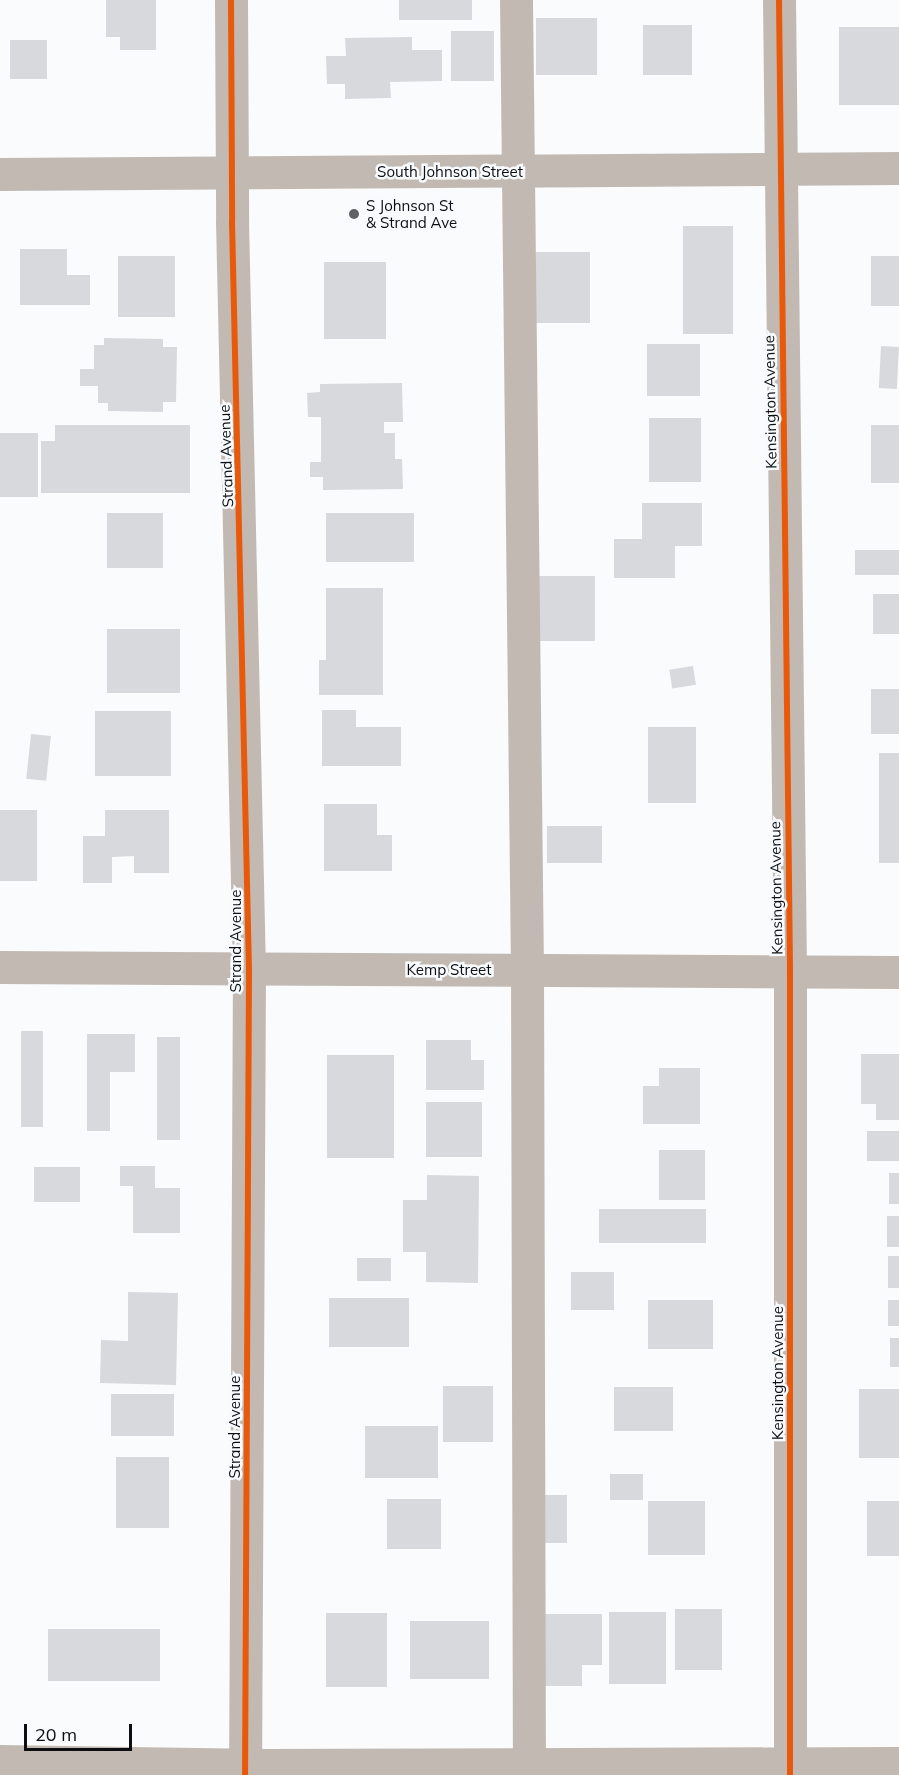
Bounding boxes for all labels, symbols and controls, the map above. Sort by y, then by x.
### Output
street label: South Johnson Street [377,163,523,181]
place label: S Johnson St & Strand Ave [366,196,457,231]
marker: S Johnson St & Strand Ave [347,207,361,221]
street label: Kensington Avenue [760,335,780,469]
street label: Strand Avenue [215,404,237,508]
street label: Kensington Avenue [766,821,786,955]
street label: Strand Avenue [227,890,245,992]
street label: Kemp Street [406,961,492,979]
street label: Kensington Avenue [769,1306,787,1440]
street label: Strand Avenue [226,1376,244,1478]
scale bar [27,1712,135,1750]
text: 20 m [35,1723,77,1746]

